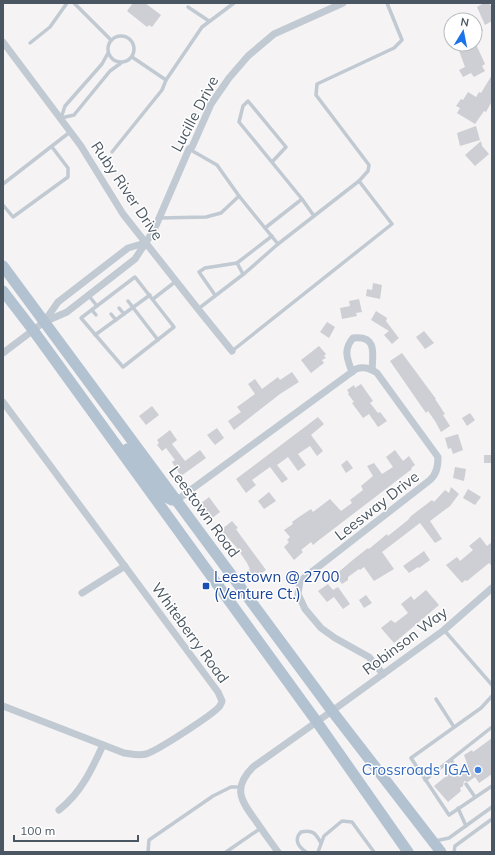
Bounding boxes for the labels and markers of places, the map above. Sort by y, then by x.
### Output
place label: Leestown @ 2700 (Venture Ct.) [214,567,340,603]
marker: Leestown @ 2700 (Venture Ct.) [201,581,211,591]
place label: Crossroads IGA [362,760,470,779]
marker: Crossroads IGA [473,765,483,775]

